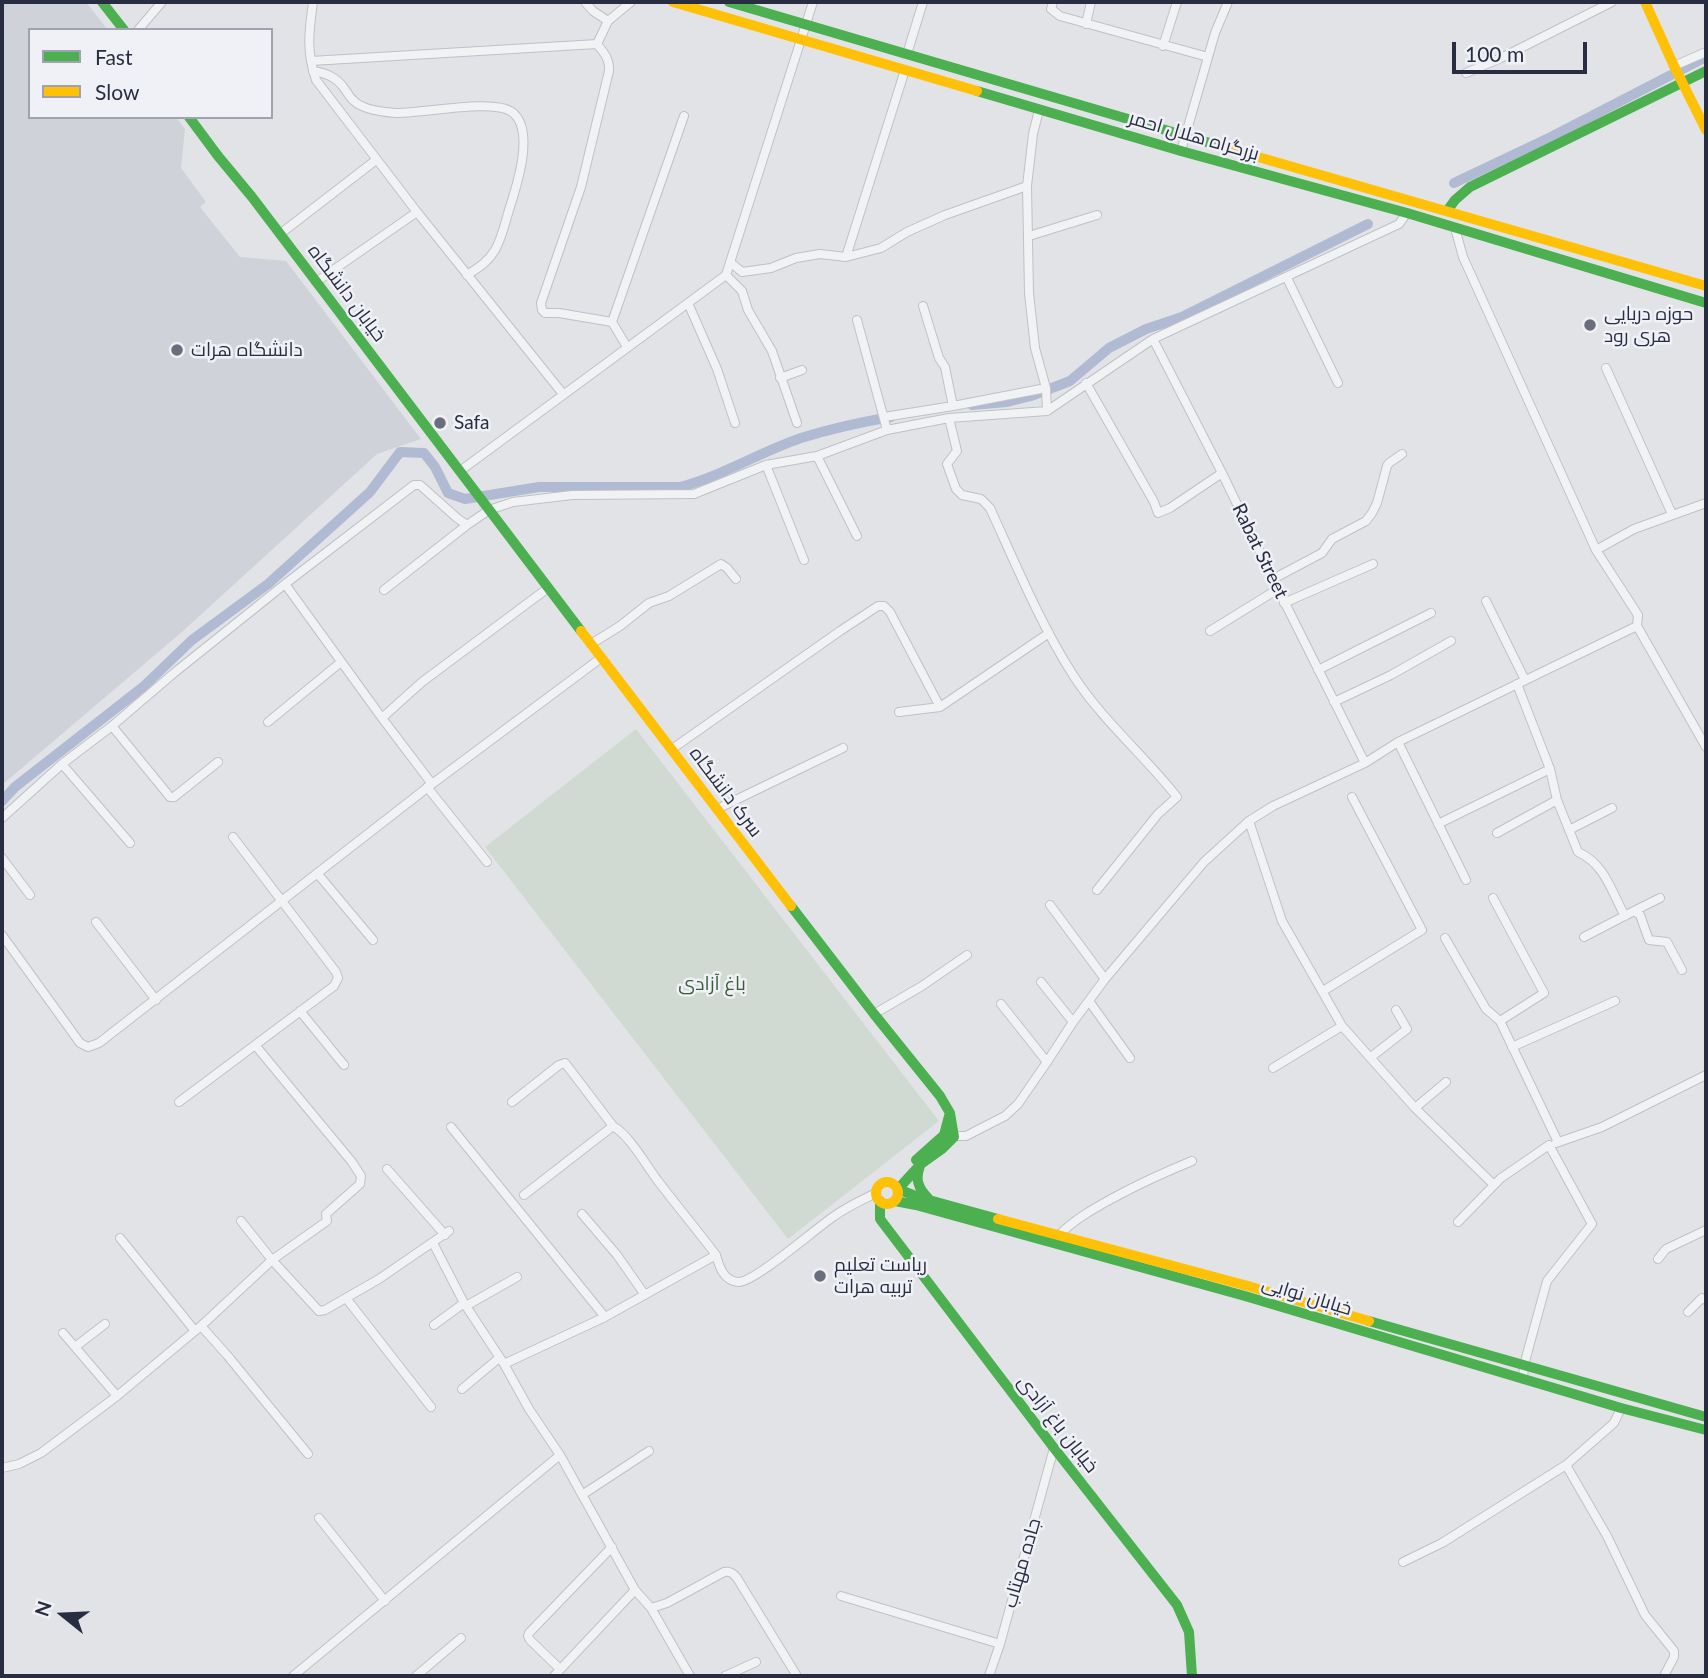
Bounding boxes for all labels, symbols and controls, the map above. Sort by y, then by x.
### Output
legend [28,28,273,119]
scale bar [1456,28,1591,72]
text: 100 m [1465,41,1524,66]
text: Fast [95,44,132,69]
text: Slow [95,79,139,104]
street label: بزرگراه هلال احمر [1126,106,1262,166]
street label: خیابان دانشگاه [303,240,391,346]
place label: حوزه دریایی هری رود [1604,303,1693,347]
marker: حوزه دریایی هری رود [1582,317,1598,333]
place label: دانشگاه هرات [191,339,303,361]
marker: دانشگاه هرات [169,342,185,358]
place label: Safa [454,412,490,434]
marker: Safa [432,415,448,431]
street label: Rabat Street [1227,500,1293,602]
street label: سرک دانشگاه [685,743,767,841]
park label: باغ آزادی [678,973,746,995]
place label: ریاست تعلیم تربیه هرات [834,1254,927,1298]
marker: ریاست تعلیم تربیه هرات [812,1268,828,1284]
street label: خیابان نوایی [1259,1272,1355,1320]
street label: خیابان باغ آزادی [1013,1371,1103,1477]
street label: جاده مهتاب [998,1516,1046,1610]
north arrow [28,1580,98,1650]
text: N [29,1598,56,1619]

